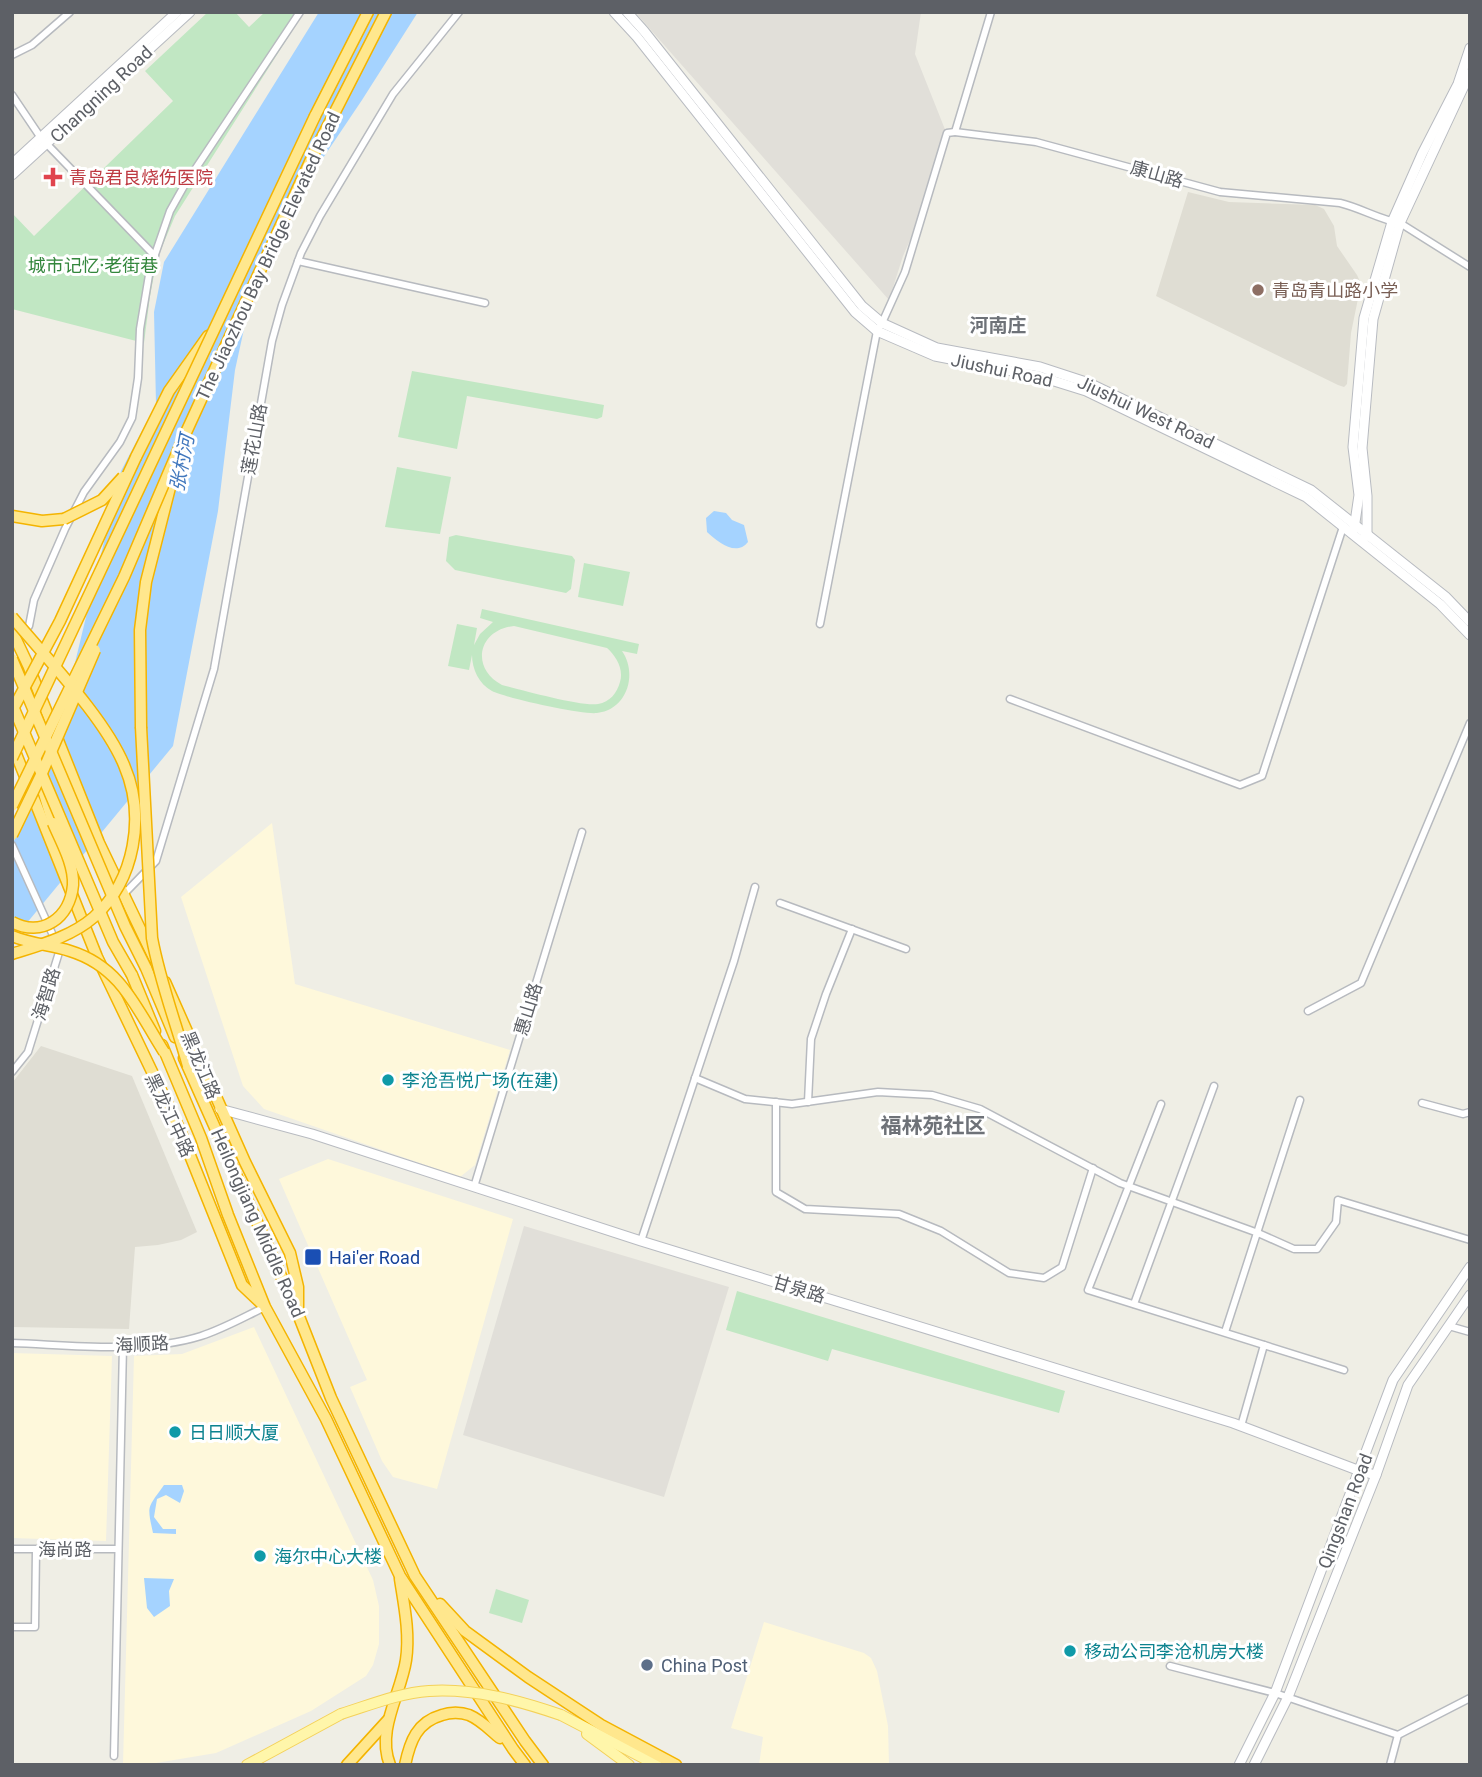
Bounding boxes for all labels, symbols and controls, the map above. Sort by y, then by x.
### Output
street label: Changning Road [46,41,156,147]
street label: The Jiaozhou Bay Bridge Elevated Road [192,108,344,404]
street label: 康山路 [1128,156,1186,192]
marker: 青岛君良烧伤医院 [43,167,63,187]
place label: 青岛君良烧伤医院 [69,167,213,188]
park label: 城市记忆·老街巷 [28,255,158,276]
place label: 青岛青山路小学 [1272,280,1398,301]
marker: 青岛青山路小学 [1250,282,1266,298]
district label: 河南庄 [969,314,1027,337]
street label: Jiushui Road [949,349,1055,391]
street label: Jiushui West Road [1074,371,1218,453]
street label: 莲花山路 [237,402,271,476]
water label: 张村河 [165,429,199,493]
street label: 海智路 [28,965,64,1023]
street label: 惠山路 [510,980,546,1038]
street label: 黑龙江路 [177,1028,225,1102]
street label: 黑龙江中路 [141,1070,199,1160]
place label: 李沧吾悦广场(在建) [402,1070,558,1092]
marker: 李沧吾悦广场(在建) [380,1072,396,1088]
district label: 福林苑社区 [881,1114,986,1138]
street label: Heilongjiang Middle Road [207,1125,309,1321]
marker: Hai'er Road [303,1247,323,1267]
place label: Hai'er Road [329,1247,420,1268]
street label: 甘泉路 [770,1271,828,1307]
street label: 海顺路 [114,1332,170,1356]
place label: 日日顺大厦 [189,1422,279,1443]
marker: 日日顺大厦 [167,1424,183,1440]
street label: Qingshan Road [1313,1451,1377,1571]
street label: 海尚路 [38,1539,92,1560]
place label: 海尔中心大楼 [274,1546,382,1567]
marker: 海尔中心大楼 [252,1548,268,1564]
place label: 移动公司李沧机房大楼 [1084,1641,1264,1662]
marker: 移动公司李沧机房大楼 [1062,1643,1078,1659]
place label: China Post [661,1655,748,1676]
marker: China Post [639,1657,655,1673]

